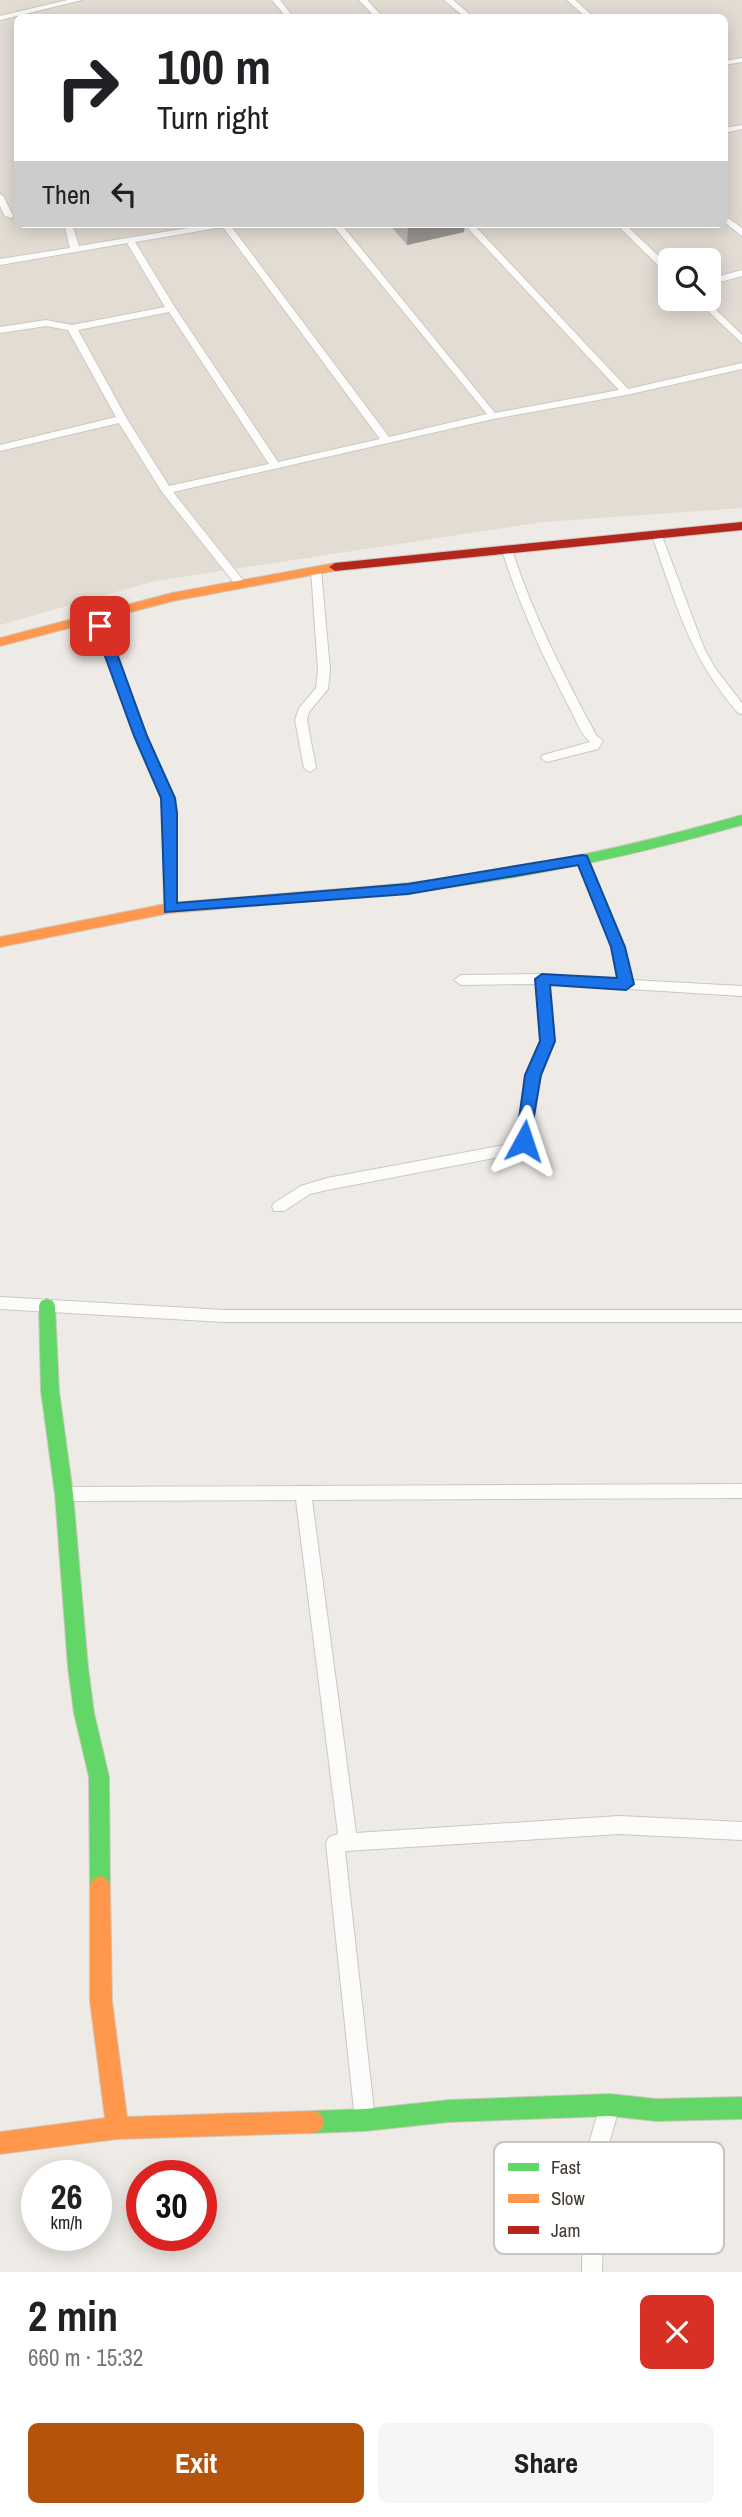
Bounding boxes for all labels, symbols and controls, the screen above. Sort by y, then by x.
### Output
text: 100 m [157,33,271,99]
icon: right [42,42,133,133]
text: Turn right [157,96,269,139]
icon: left [105,175,143,213]
text: Then [42,177,91,212]
map controls [658,248,721,311]
button: search [658,248,721,311]
pin [70,596,130,656]
icon: arrive [81,607,119,645]
position arrow [487,1104,561,1178]
legend [494,2142,724,2254]
text: Fast [551,2154,581,2180]
speed limit sign: 30 [126,2160,217,2251]
text: 26 [51,2173,82,2220]
text: Slow [551,2185,586,2211]
text: km/h [51,2210,83,2235]
text: Jam [551,2217,580,2243]
text: 2 min [28,2288,118,2344]
button: close [640,2295,714,2369]
text: 660 m · 15:32 [28,2342,143,2373]
button: Exit [28,2423,364,2503]
button: Share [378,2423,714,2503]

